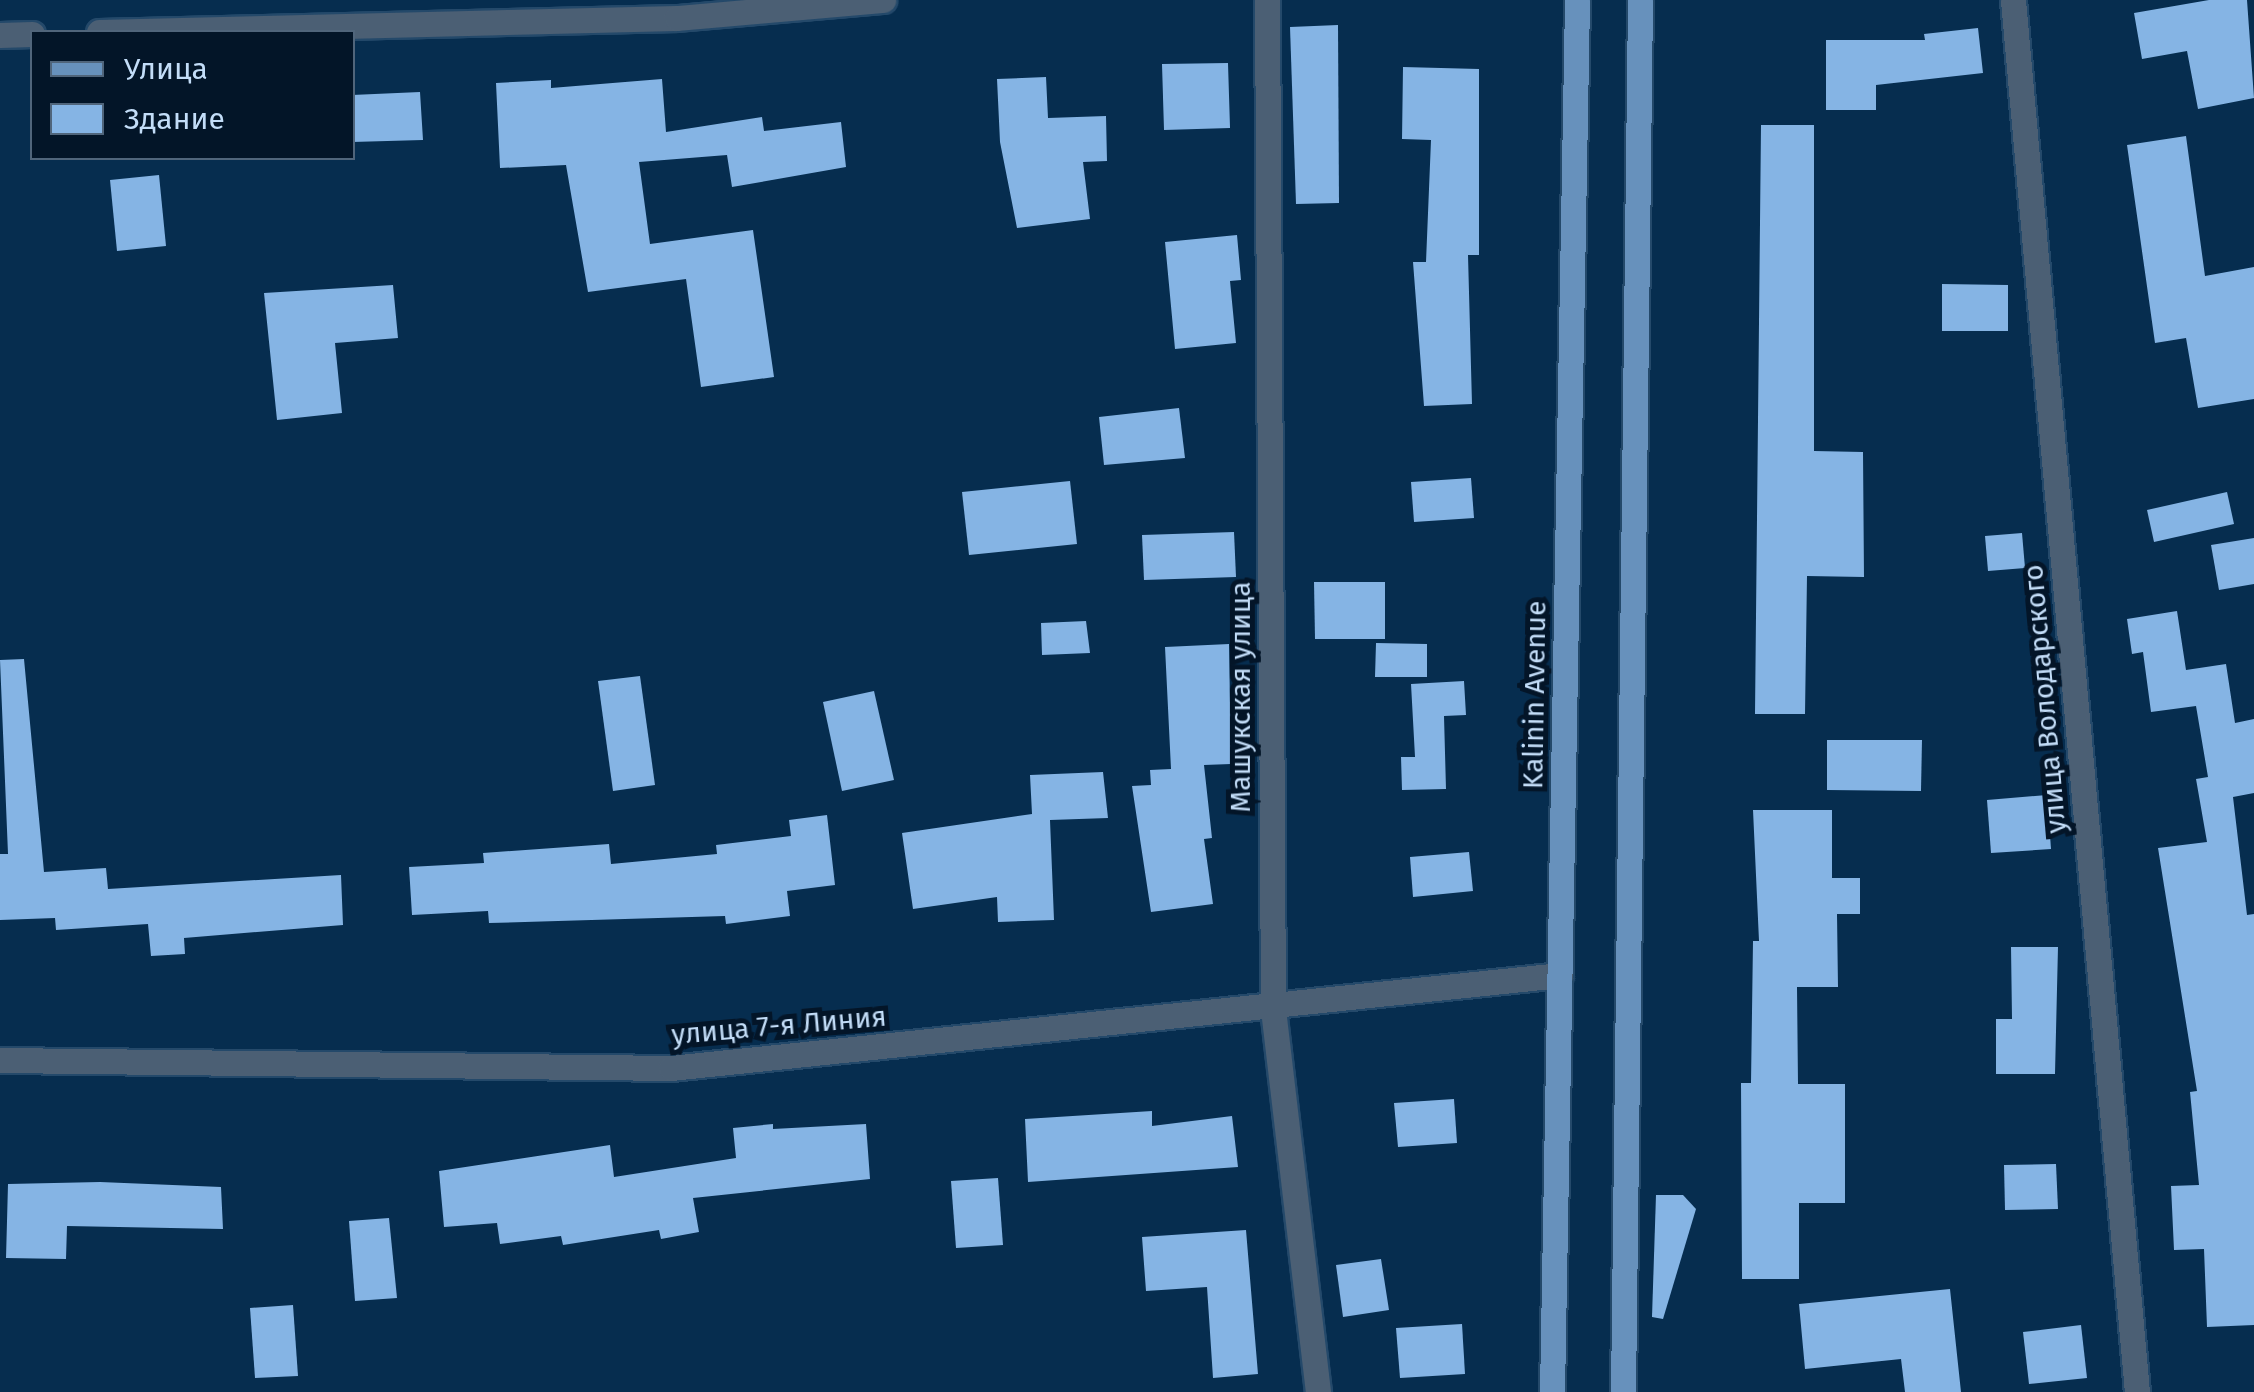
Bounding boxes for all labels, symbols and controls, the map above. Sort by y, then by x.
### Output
legend [30,30,355,160]
text: Улица [124,51,208,87]
text: Здание [124,101,225,137]
street label: улица Володарского [2017,563,2073,835]
street label: Машукская улица [1224,582,1258,812]
street label: Kalinin Avenue [1517,601,1553,789]
street label: улица 7-я Линия [670,1000,888,1052]

